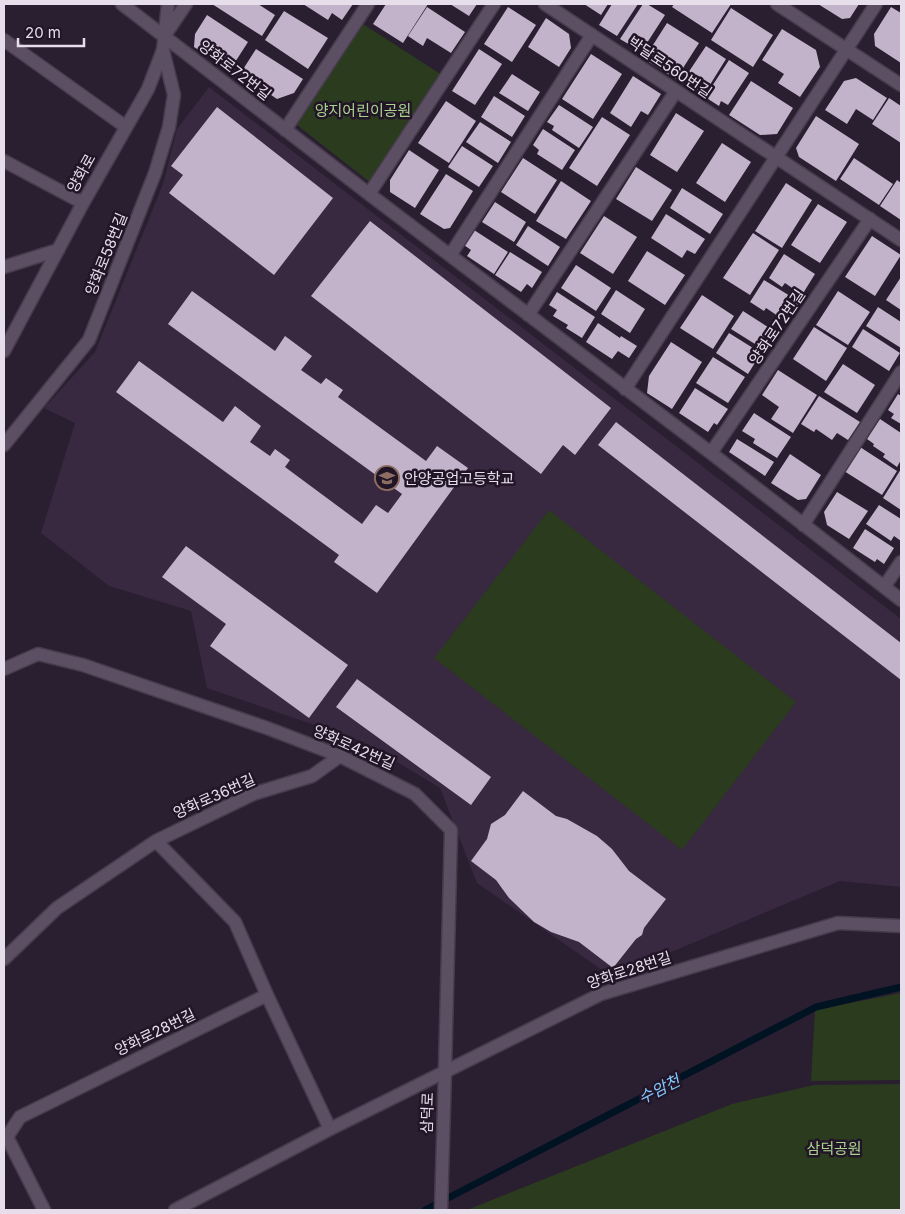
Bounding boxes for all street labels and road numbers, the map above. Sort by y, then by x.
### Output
street label: 박달로560번길 [625,32,715,102]
street label: 양화로72번길 [195,36,275,104]
street label: 양화로 [63,150,99,196]
street label: 양화로58번길 [81,210,131,298]
street label: 양화로72번길 [745,286,809,368]
street label: 양화로42번길 [310,720,398,774]
street label: 양화로36번길 [170,770,258,822]
street label: 양화로28번길 [584,947,674,993]
street label: 양화로28번길 [112,1004,198,1060]
street label: 삼덕로 [417,1092,437,1134]

